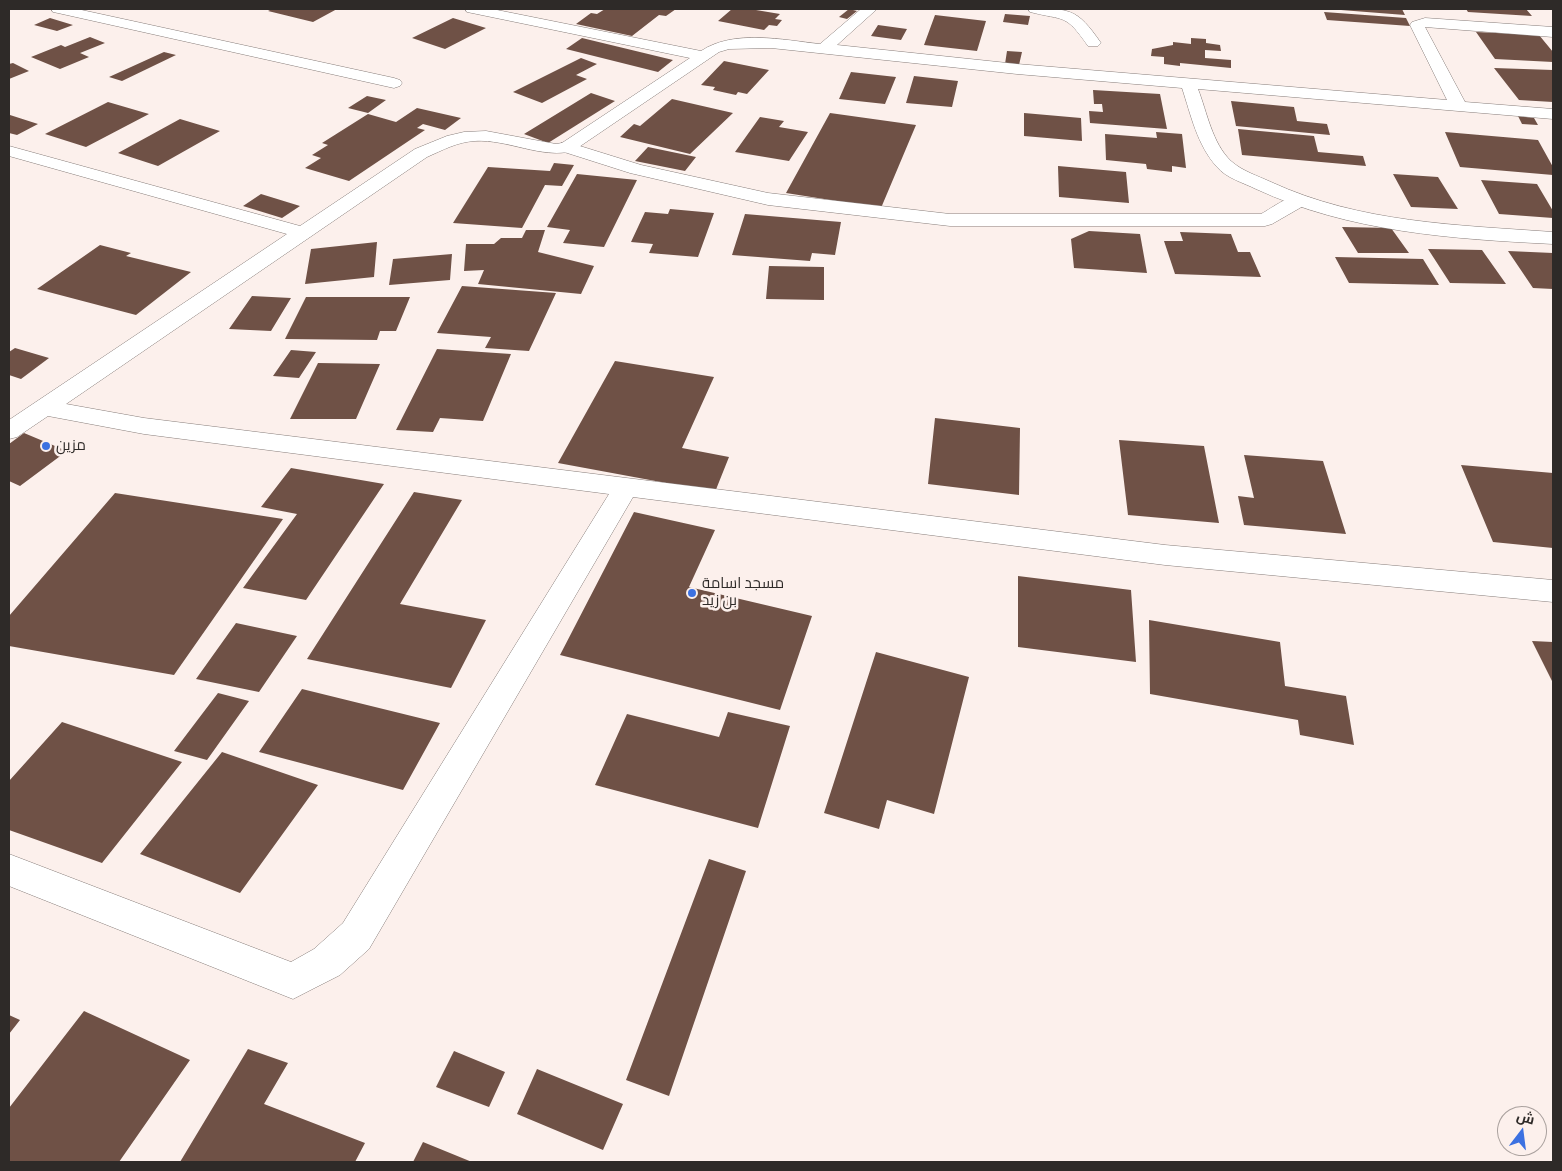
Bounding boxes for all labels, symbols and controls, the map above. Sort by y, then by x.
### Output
place label: مزين [56,437,86,455]
marker: مزين [40,440,52,452]
place label: مسجد اسامة بن زيد [702,575,784,610]
marker: مسجد اسامة بن زيد [686,587,698,599]
north arrow [1497,1106,1547,1156]
text: ش [1515,1106,1537,1128]

